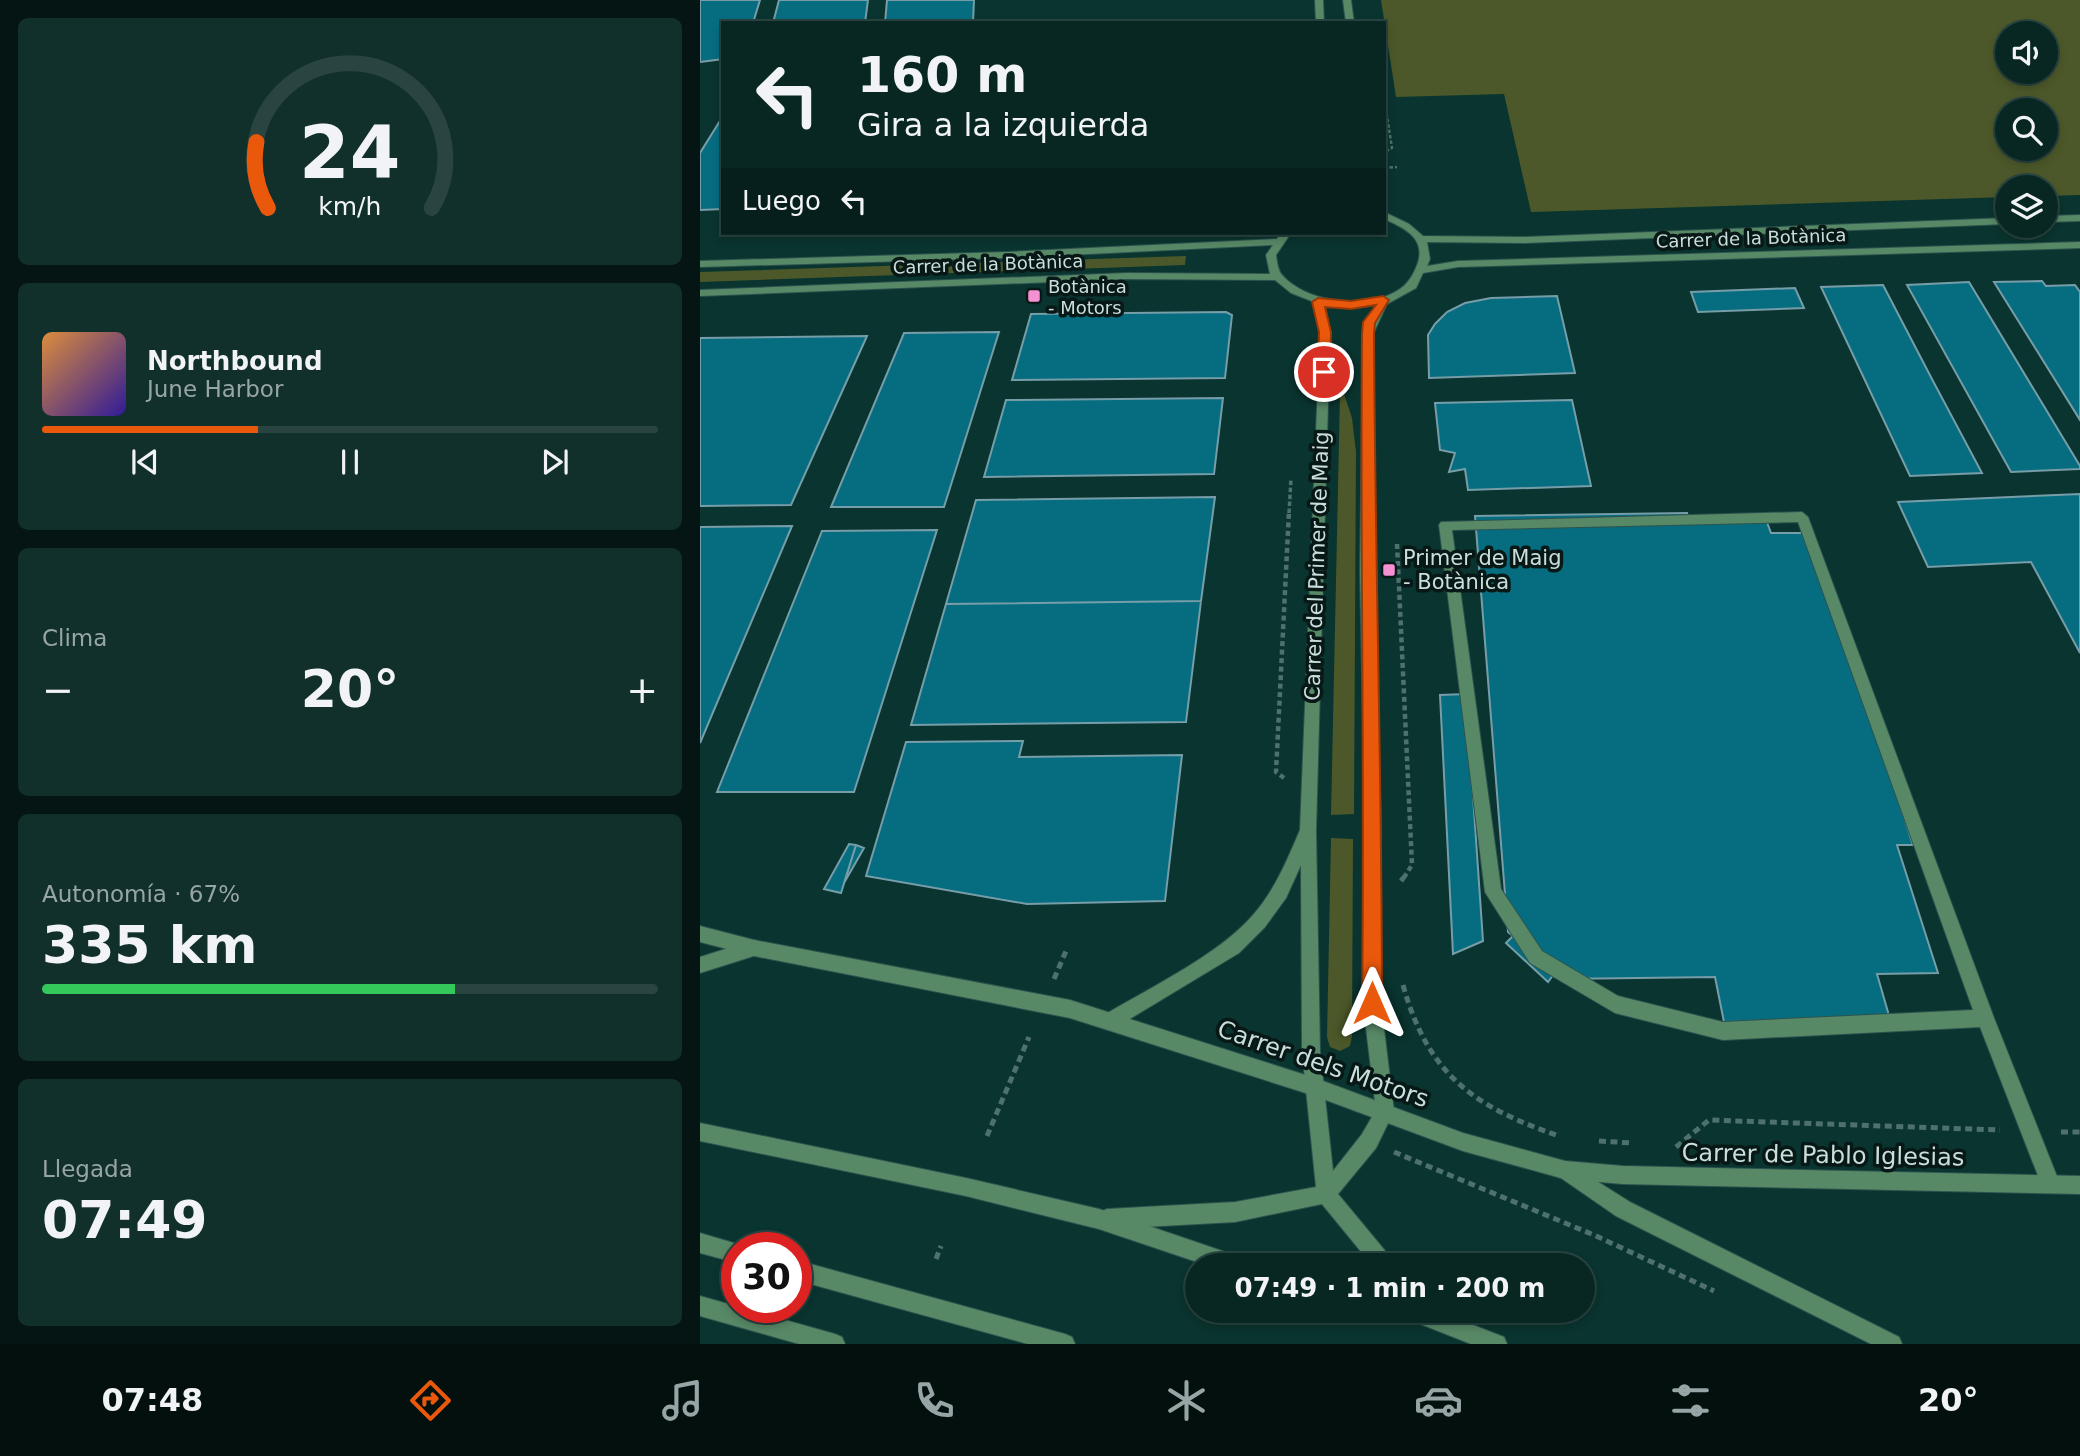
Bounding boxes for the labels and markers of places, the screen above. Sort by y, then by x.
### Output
place label: Botànica - Motors [1048,276,1127,318]
marker: Botànica - Motors [1026,288,1042,304]
pin [1294,342,1354,402]
place label: Primer de Maig - Botànica [1403,546,1562,594]
marker: Primer de Maig - Botànica [1381,562,1397,578]

